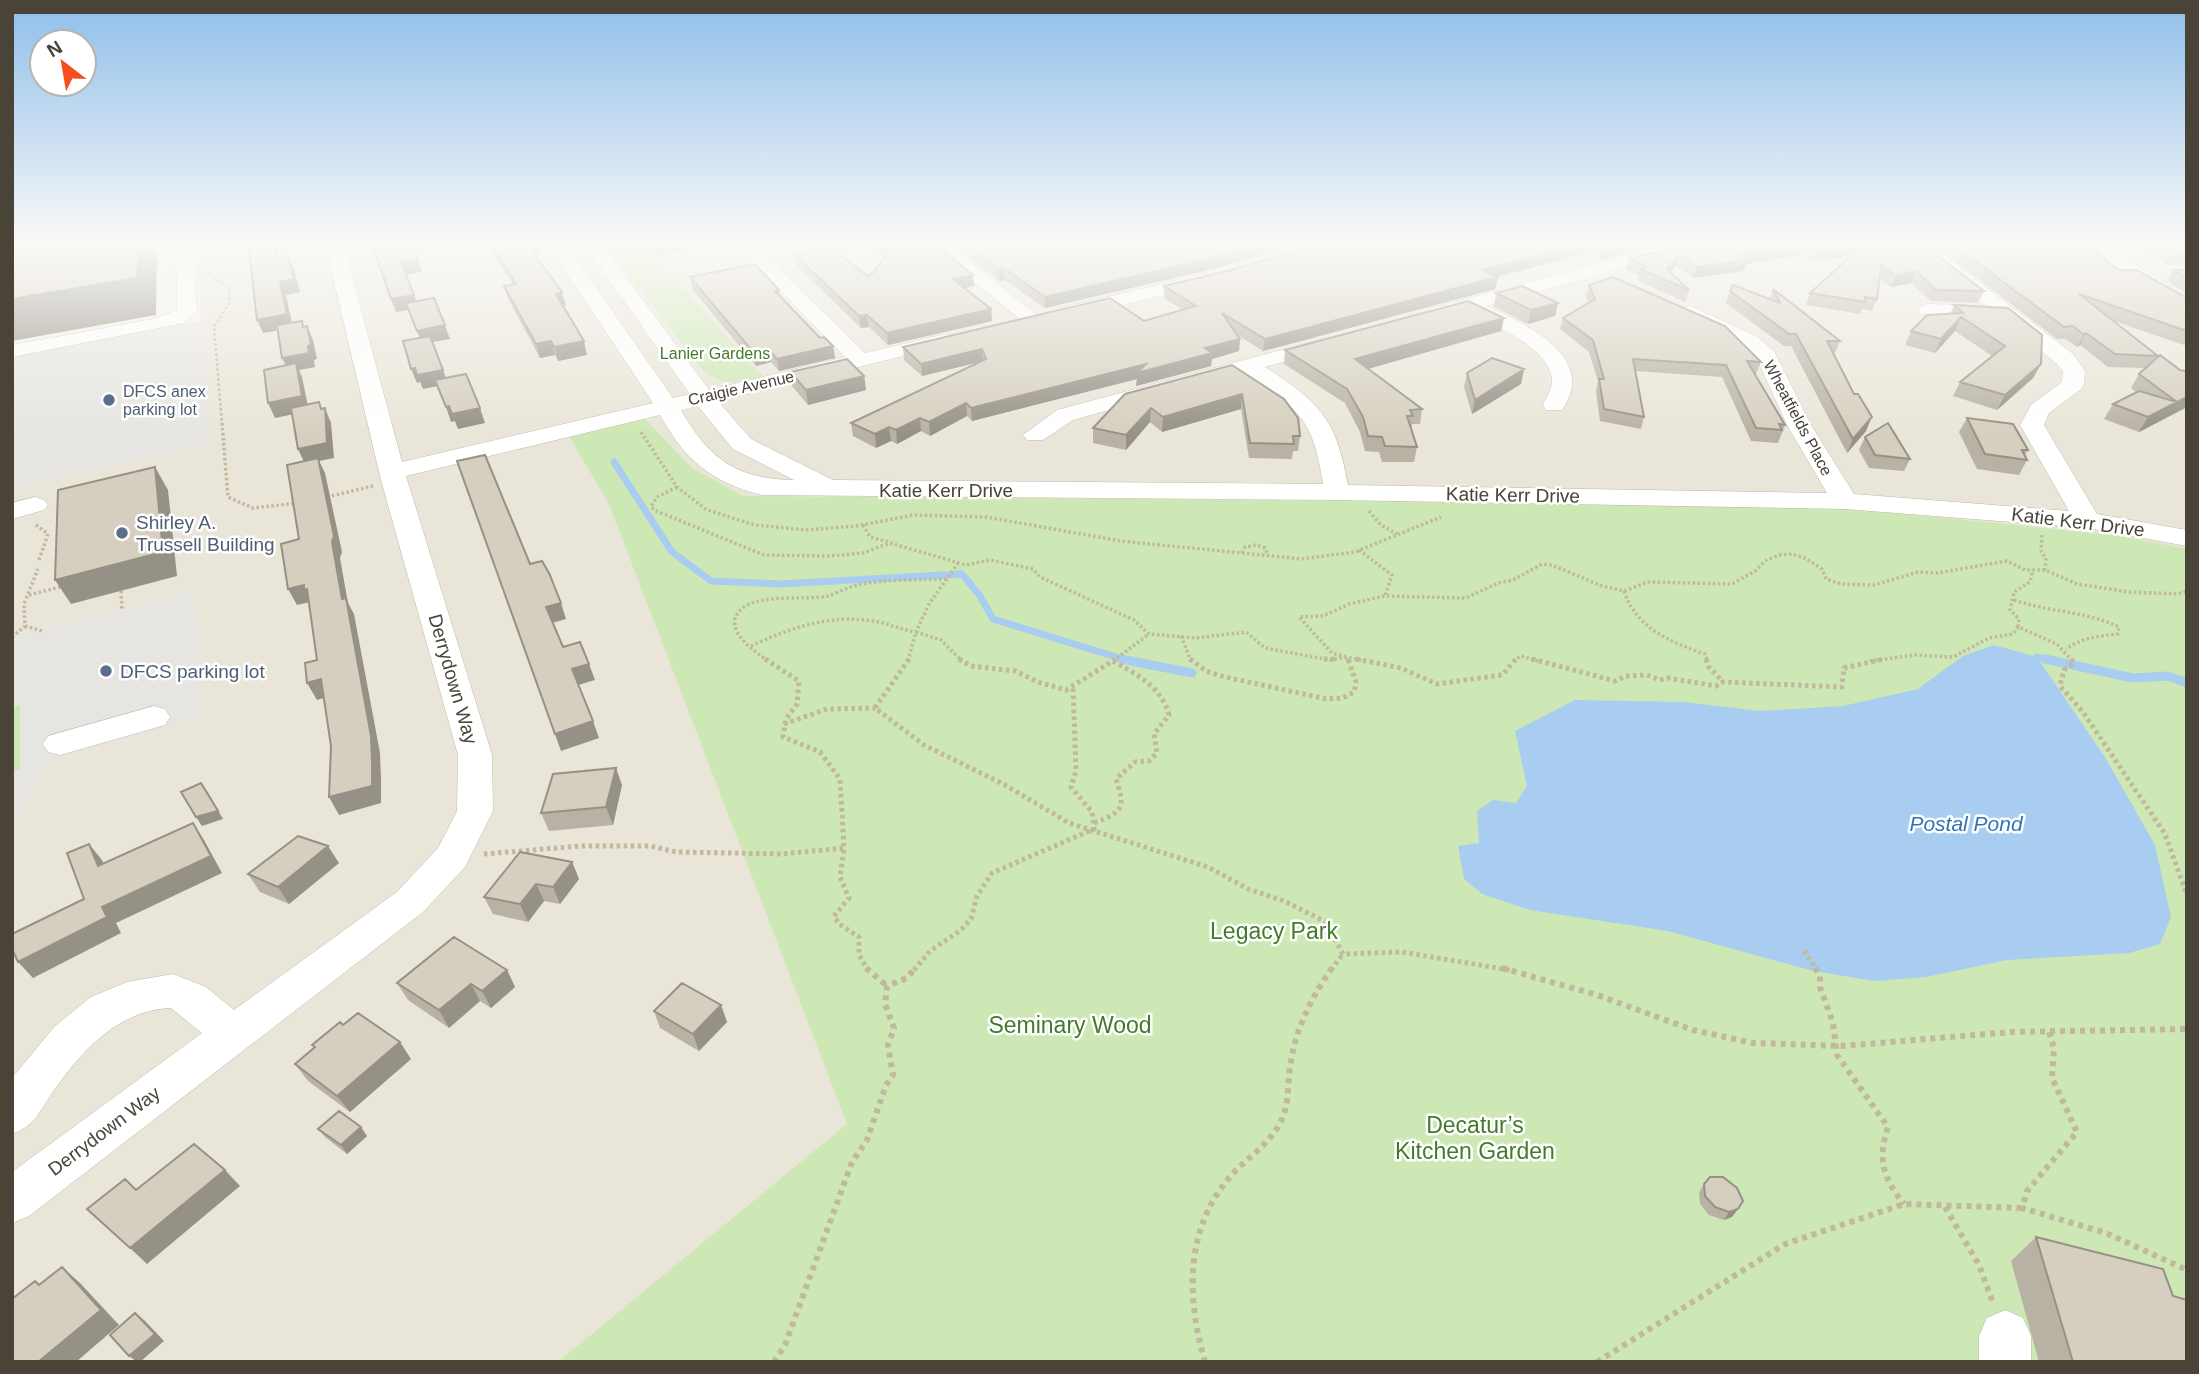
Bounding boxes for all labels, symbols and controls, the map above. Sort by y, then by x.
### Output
north arrow [28,28,98,98]
text: N [43,36,66,61]
park label: Lanier Gardens [660,345,770,362]
street label: Wheatfields Place [1760,357,1836,479]
street label: Craigie Avenue [686,368,796,408]
place label: DFCS anex parking lot [123,383,206,418]
marker: DFCS anex parking lot [101,392,117,408]
street label: Katie Kerr Drive [879,480,1013,501]
street label: Katie Kerr Drive [1446,483,1580,507]
street label: Katie Kerr Drive [2010,503,2146,541]
place label: Shirley A. Trussell Building [136,512,275,555]
marker: Shirley A. Trussell Building [114,525,130,541]
street label: Derrydown Way [424,611,482,747]
place label: DFCS parking lot [120,661,265,682]
marker: DFCS parking lot [98,663,114,679]
water label: Postal Pond [1909,812,2024,835]
park label: Legacy Park [1210,918,1338,944]
park label: Seminary Wood [988,1012,1152,1038]
street label: Derrydown Way [44,1082,164,1180]
park label: Decatur’s Kitchen Garden [1395,1112,1555,1164]

